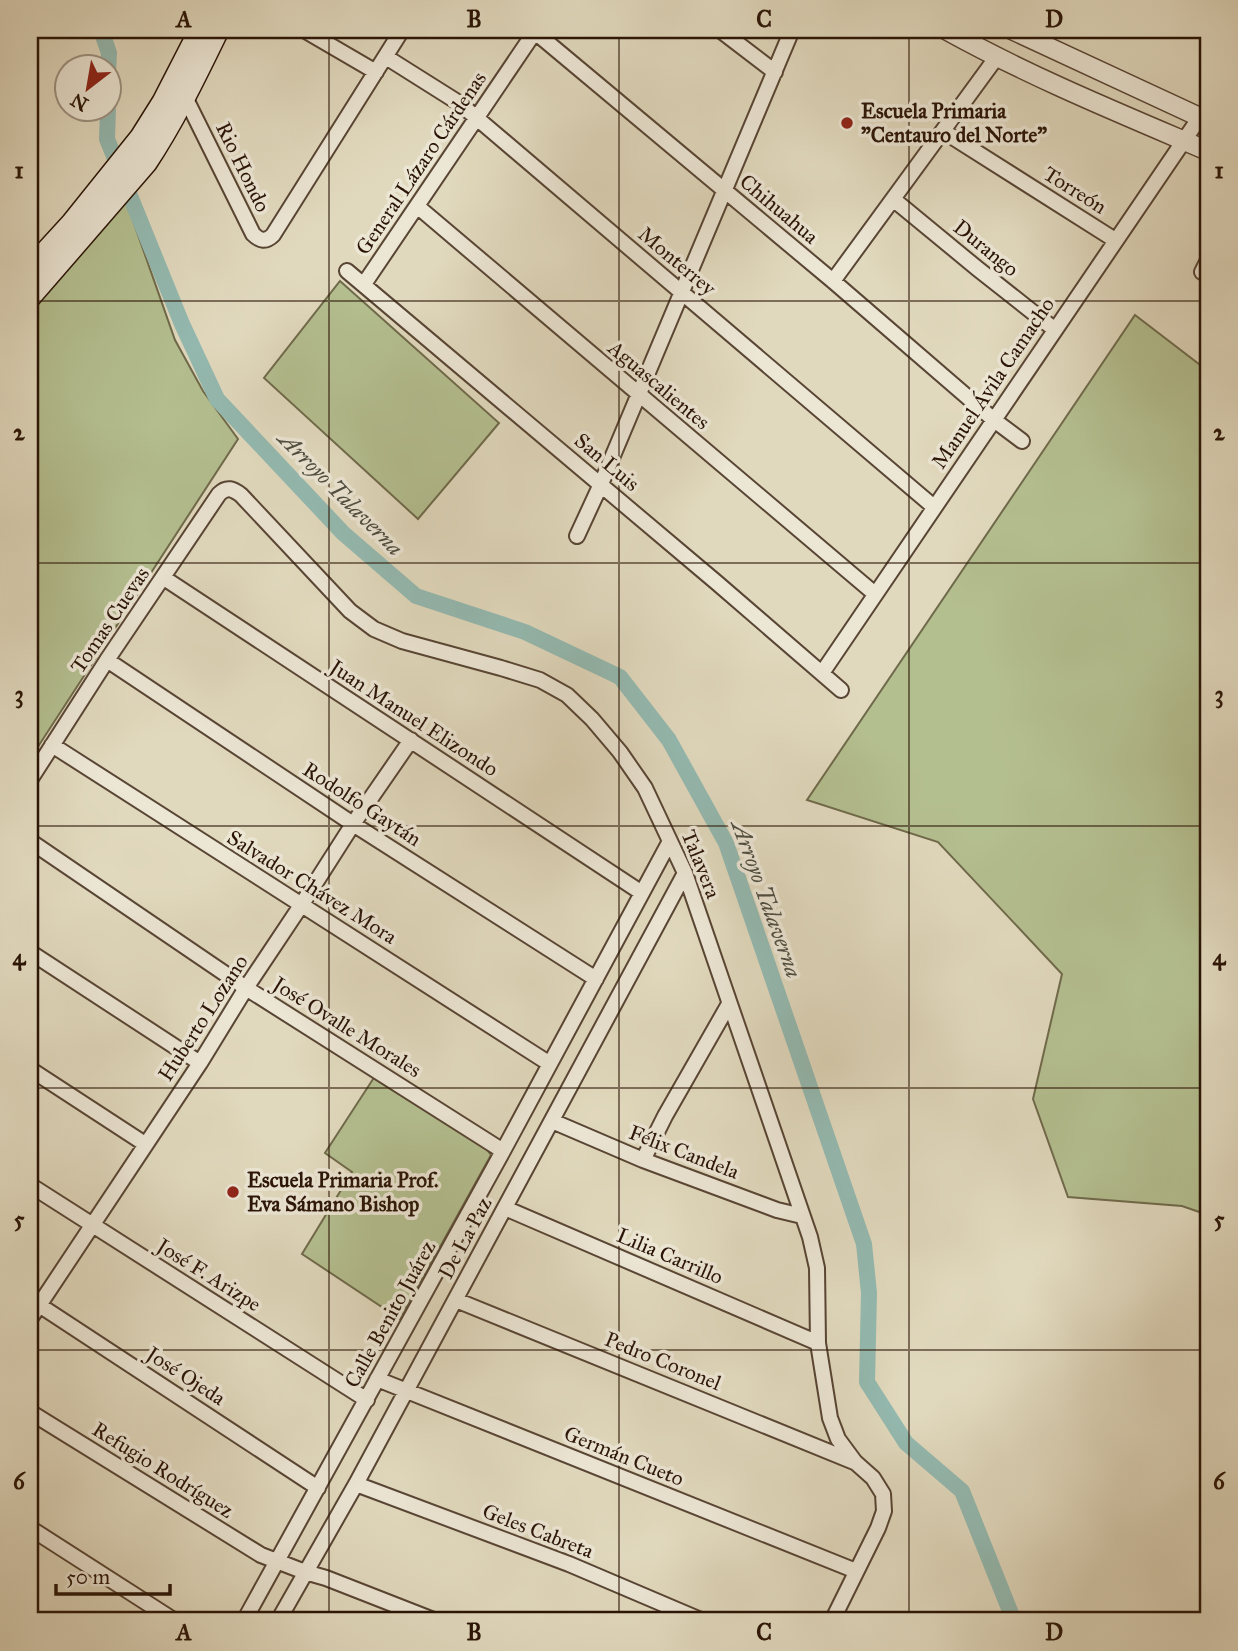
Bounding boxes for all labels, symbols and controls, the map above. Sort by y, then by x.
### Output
text: A [174,5,192,33]
text: B [466,5,482,33]
text: C [756,5,772,33]
text: D [1045,5,1063,33]
north arrow [52,52,122,122]
street label: General Lázaro Cárdenas [350,66,492,260]
text: N [67,88,92,116]
place label: Escuela Primaria "Centauro del Norte" [861,98,1047,148]
marker: Escuela Primaria "Centauro del Norte" [839,115,855,131]
street label: Rio Hondo [210,118,276,217]
text: 1 [14,156,24,184]
text: 1 [1214,156,1224,184]
street label: Torreón [1039,160,1111,220]
street label: Chihuahua [734,169,824,250]
street label: Durango [948,214,1024,282]
street label: Monterrey [633,221,722,302]
street label: Manuel Ávila Camacho [926,292,1060,474]
street label: Aguascalientes [602,334,715,435]
text: 2 [13,418,25,446]
text: 2 [1213,418,1225,446]
water label: Arroyo Talaverna [271,423,409,561]
street label: San Luis [569,427,645,497]
street label: Tomas Cuevas [65,562,155,678]
street label: Juan Manuel Elizondo [323,653,503,782]
text: 3 [14,680,24,709]
text: 3 [1214,680,1224,709]
street label: Rodolfo Gaytán [298,756,426,852]
water label: Arroyo Talaverna [725,815,808,981]
street label: Salvador Chávez Mora [222,824,402,950]
street label: Talavera [676,826,727,902]
text: 4 [13,943,27,971]
text: 4 [1213,943,1227,971]
street label: Huberto Lozano [152,950,254,1086]
street label: José Ovalle Morales [266,970,426,1083]
street label: Félix Candela [625,1119,743,1185]
place label: Escuela Primaria Prof. Eva Sámano Bishop [247,1167,438,1217]
marker: Escuela Primaria Prof. Eva Sámano Bishop [225,1184,241,1200]
street label: De La Paz [433,1192,497,1283]
text: 5 [14,1205,25,1233]
text: 5 [1214,1205,1225,1233]
street label: Lilia Carrillo [613,1222,727,1290]
street label: José F. Arizpe [150,1232,266,1317]
street label: Calle Benito Juárez [339,1236,441,1392]
street label: Pedro Coronel [601,1326,725,1396]
street label: José Ojeda [140,1340,231,1411]
street label: Refugio Rodríguez [88,1416,239,1524]
street label: Germán Cueto [560,1420,688,1492]
text: 6 [13,1467,26,1495]
text: 6 [1213,1467,1226,1495]
street label: Geles Cabreta [479,1498,597,1564]
scale bar [56,1553,170,1597]
text: 50 m [66,1564,111,1590]
text: A [174,1618,192,1646]
text: B [466,1618,482,1646]
text: C [756,1618,772,1646]
text: D [1045,1618,1063,1646]

